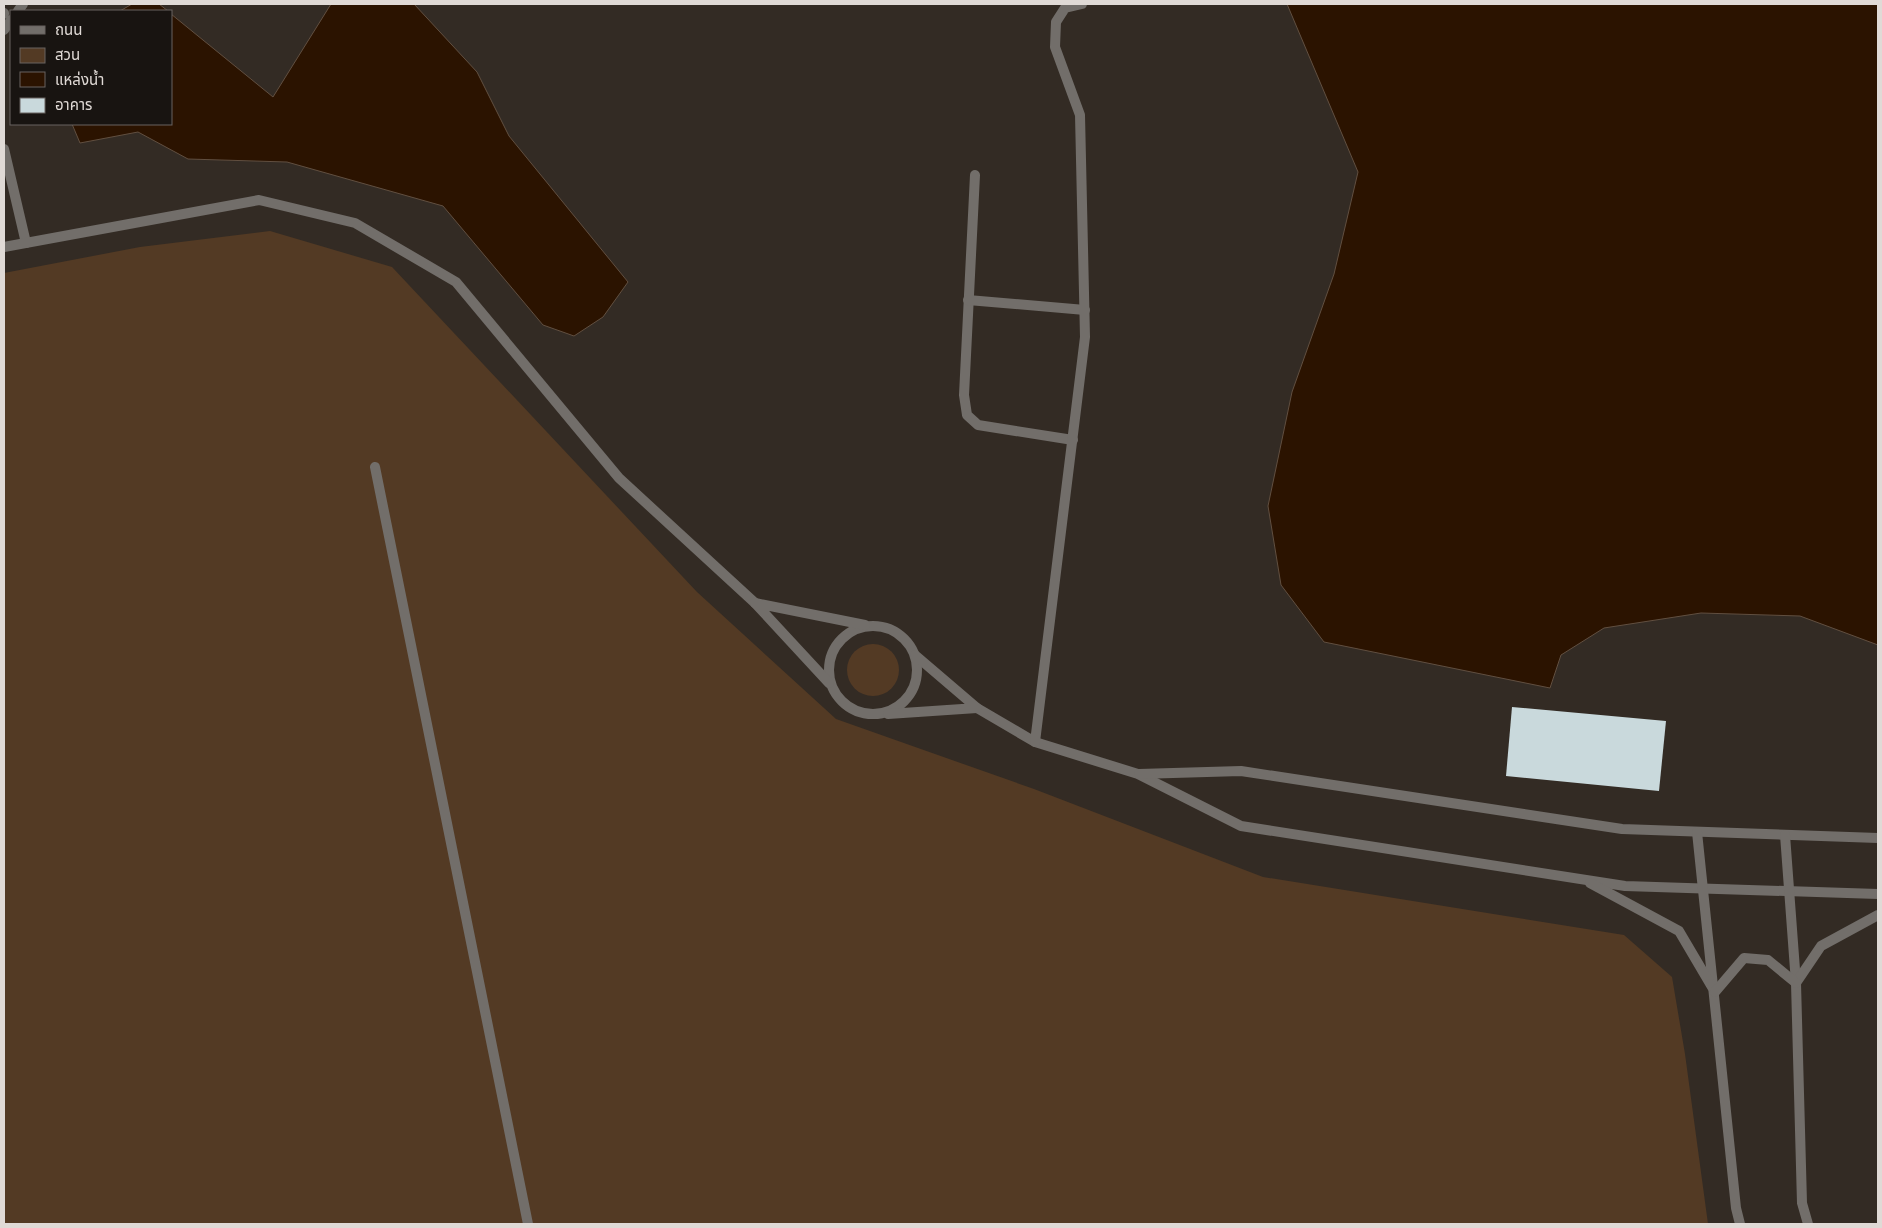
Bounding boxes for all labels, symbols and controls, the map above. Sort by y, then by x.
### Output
legend [10,10,172,125]
text: ถนน [55,19,82,42]
text: สวน [55,44,80,67]
text: แหล่งน้ำ [55,69,104,92]
text: อาคาร [55,94,92,117]

